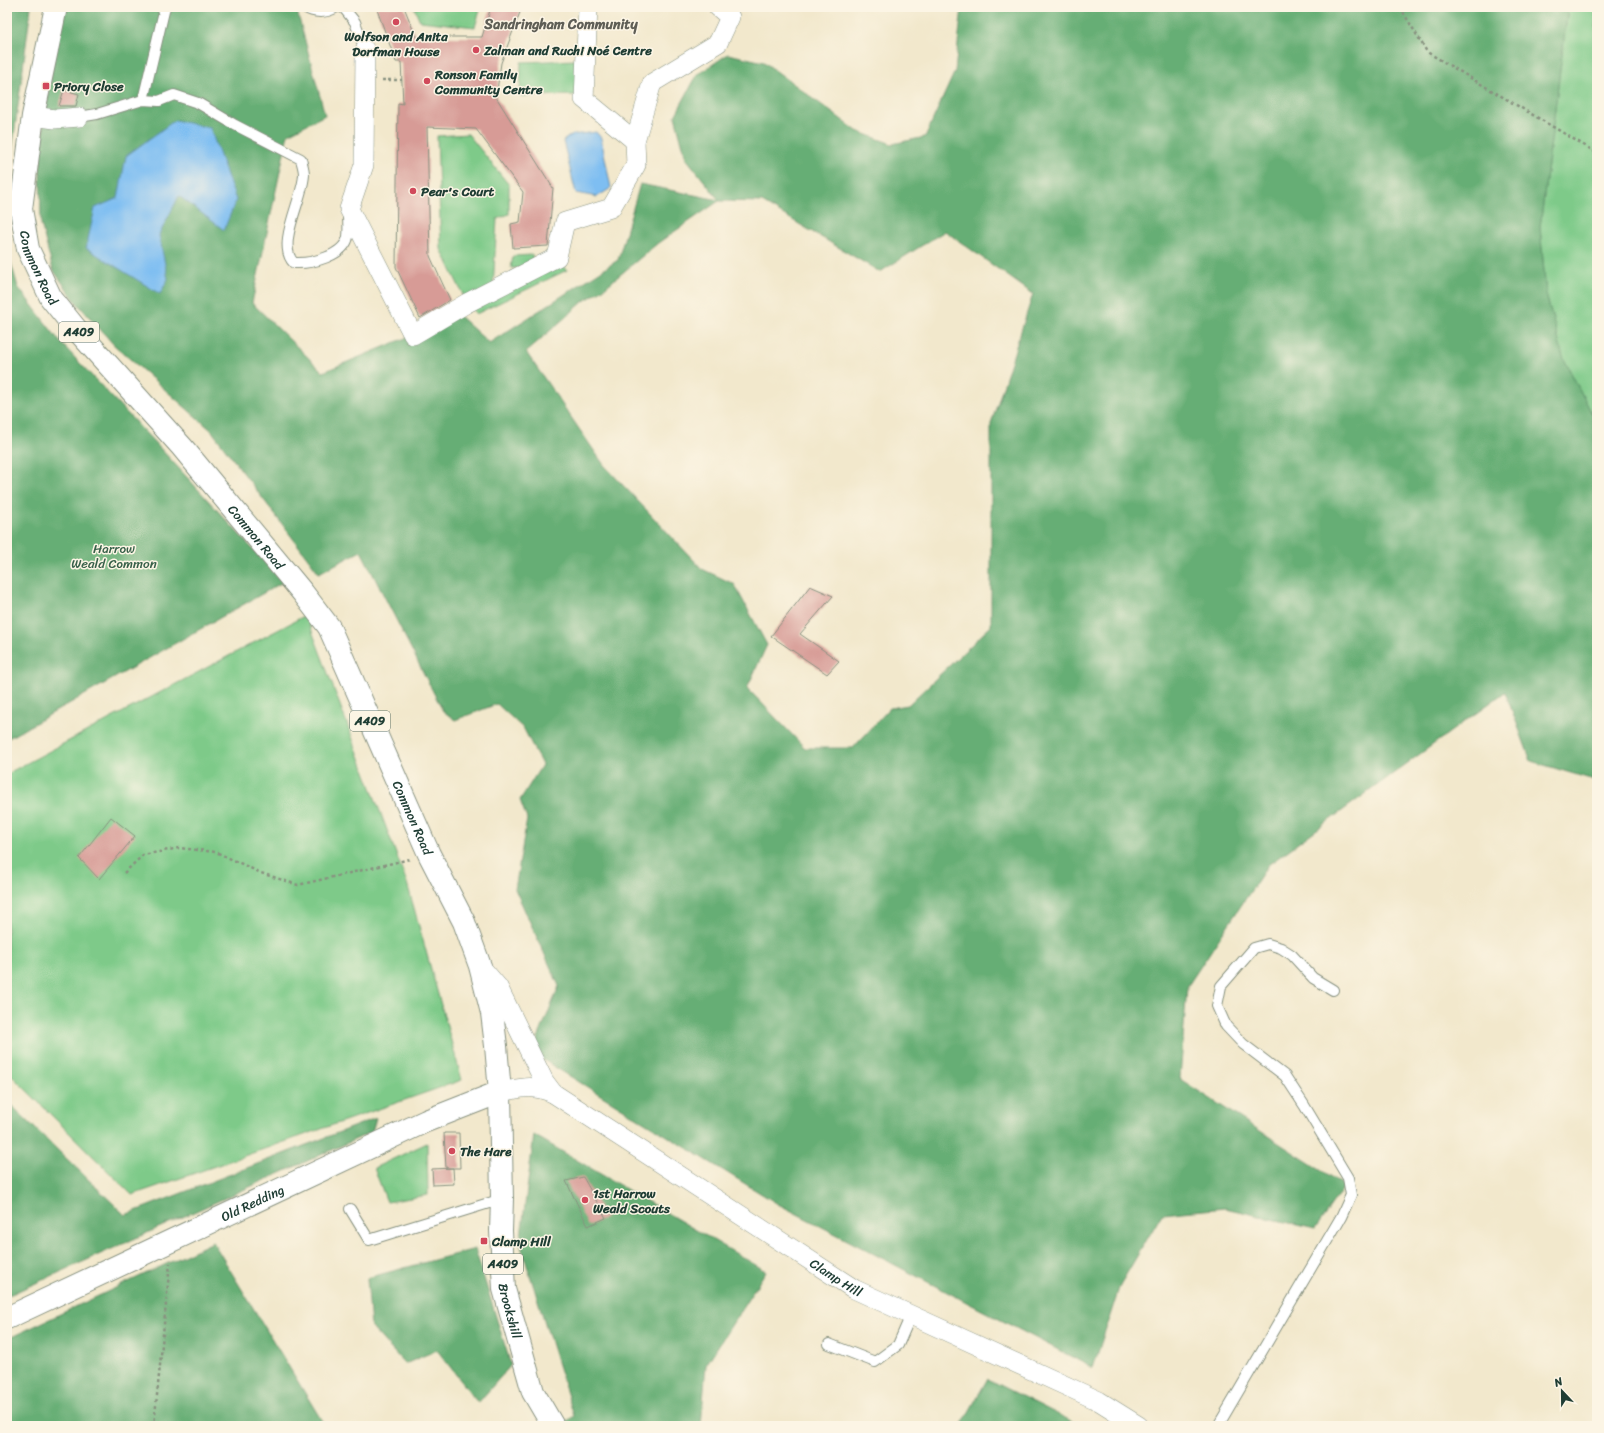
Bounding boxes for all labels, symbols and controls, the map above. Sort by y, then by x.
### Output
district label: Sandringham Community [483,12,638,37]
marker: Wolfson and Anita Dorfman House [391,17,401,27]
place label: Wolfson and Anita Dorfman House [344,25,448,63]
place label: Zalman and Ruchi Noé Centre [483,39,652,62]
marker: Zalman and Ruchi Noé Centre [471,45,481,55]
place label: Ronson Family Community Centre [434,63,543,101]
place label: Priory Close [54,75,124,98]
marker: Ronson Family Community Centre [422,76,432,86]
marker: Priory Close [41,81,51,91]
place label: Pear's Court [421,180,495,203]
marker: Pear's Court [408,186,418,196]
street label: Common Road [13,229,65,312]
road number: A409 [59,322,99,342]
street label: Common Road [222,499,291,576]
park label: Harrow Weald Common [71,537,157,575]
road number: A409 [350,711,390,731]
street label: Common Road [386,777,439,860]
place label: The Hare [460,1140,512,1163]
marker: The Hare [447,1146,457,1156]
street label: Old Redding [217,1178,288,1228]
place label: 1st Harrow Weald Scouts [593,1182,671,1220]
marker: 1st Harrow Weald Scouts [580,1195,590,1205]
place label: Clamp Hill [491,1230,552,1253]
marker: Clamp Hill [479,1236,489,1246]
street label: Clamp Hill [805,1252,866,1303]
road number: A409 [483,1254,523,1274]
street label: Brookshill [492,1283,529,1342]
north arrow [1542,1371,1582,1411]
text: N [1550,1372,1566,1393]

